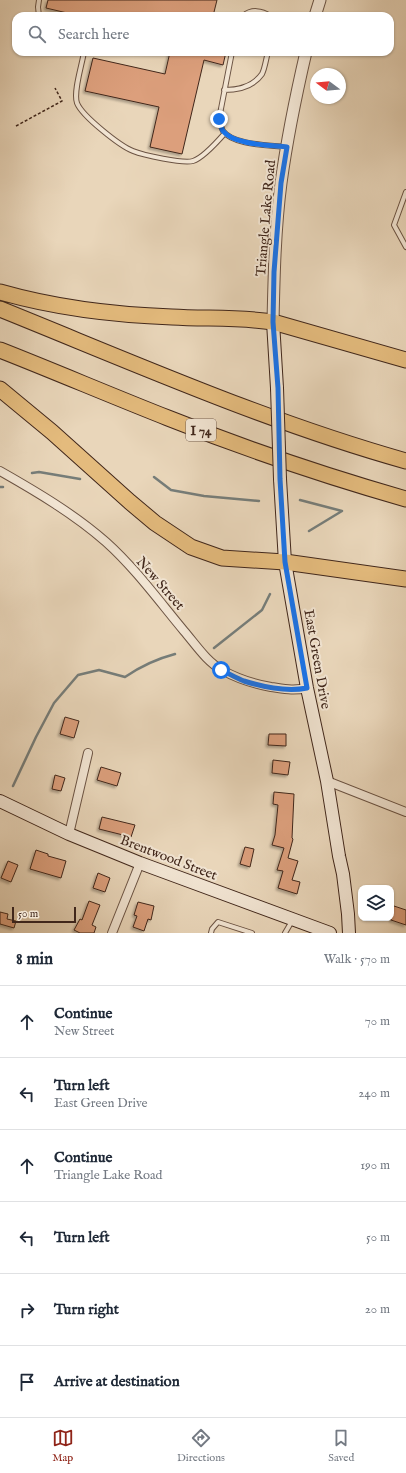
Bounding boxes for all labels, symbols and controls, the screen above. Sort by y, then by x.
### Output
search box [12,12,394,56]
icon: search [26,23,48,45]
text: Search here [58,25,129,44]
north arrow [310,68,346,104]
route end [210,110,228,128]
street label: Triangle Lake Road [252,159,280,277]
road number: I 74 [186,419,216,441]
street label: New Street [132,553,189,614]
street label: East Green Drive [299,608,335,711]
route start [212,661,230,679]
street label: Brentwood Street [118,831,220,885]
map controls [358,885,394,921]
button: layers [358,885,394,921]
scale bar [12,905,76,924]
text: 50 m [18,907,38,921]
text: 8 min [16,949,53,970]
text: Walk · 570 m [324,951,390,968]
text: Continue [54,1004,112,1023]
icon: ahead [16,1011,38,1033]
text: 70 m [365,1013,390,1030]
text: New Street [54,1023,115,1040]
text: Turn left [54,1076,110,1095]
icon: left [16,1083,38,1105]
text: 240 m [358,1085,390,1102]
text: East Green Drive [54,1095,148,1112]
text: Continue [54,1148,112,1167]
icon: ahead [16,1155,38,1177]
text: 190 m [360,1157,390,1174]
text: Triangle Lake Road [54,1167,163,1184]
icon: left [16,1227,38,1249]
text: Turn left [54,1228,110,1247]
text: 50 m [366,1229,390,1246]
icon: right [16,1299,38,1321]
text: Turn right [54,1300,119,1319]
text: 20 m [365,1301,390,1318]
icon: arrive [16,1371,38,1393]
text: Arrive at destination [54,1372,180,1391]
tab: Map [52,1427,74,1465]
tab: Directions [177,1427,225,1465]
tab: Saved [328,1427,354,1465]

